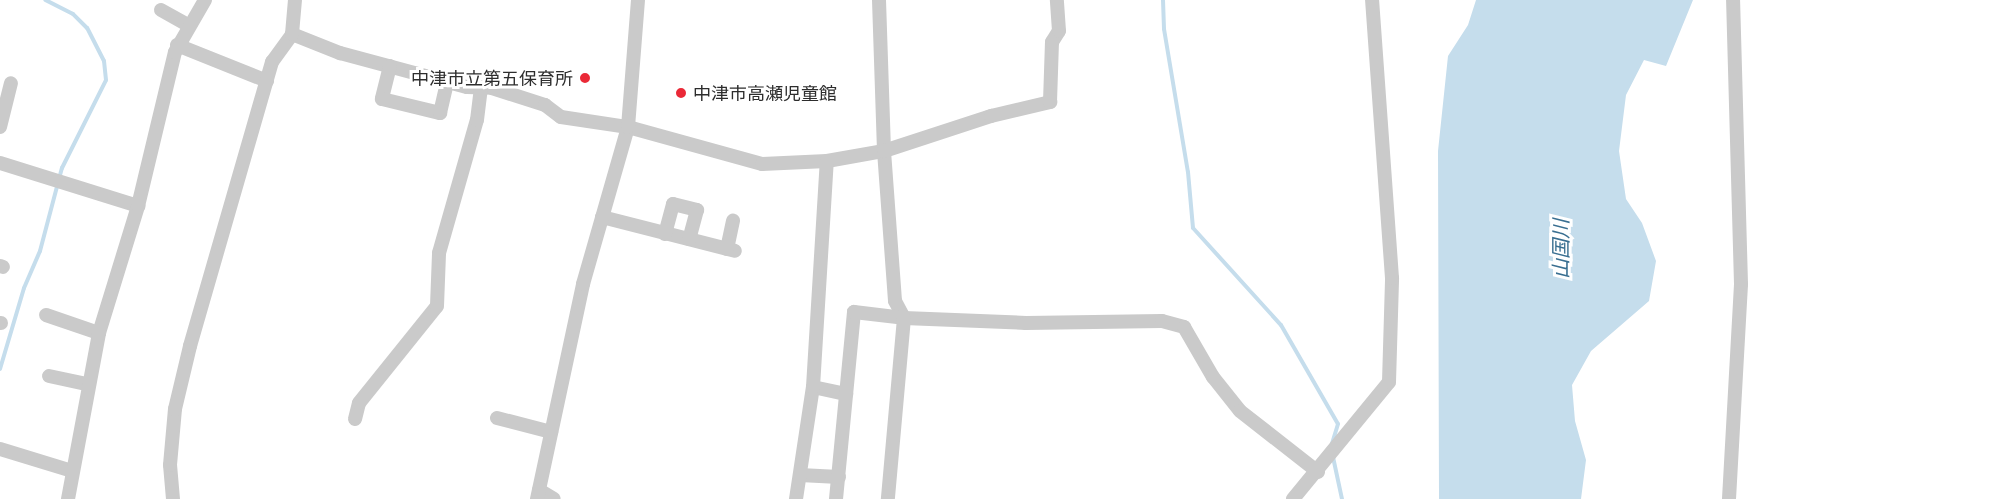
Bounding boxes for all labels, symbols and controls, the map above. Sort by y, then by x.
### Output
place label: 中津市立第五保育所 [411,67,573,89]
marker: 中津市立第五保育所 [578,71,592,85]
place label: 中津市高瀬児童館 [693,82,837,104]
marker: 中津市高瀬児童館 [674,86,688,100]
water label: 山国川 [1548,219,1572,279]

